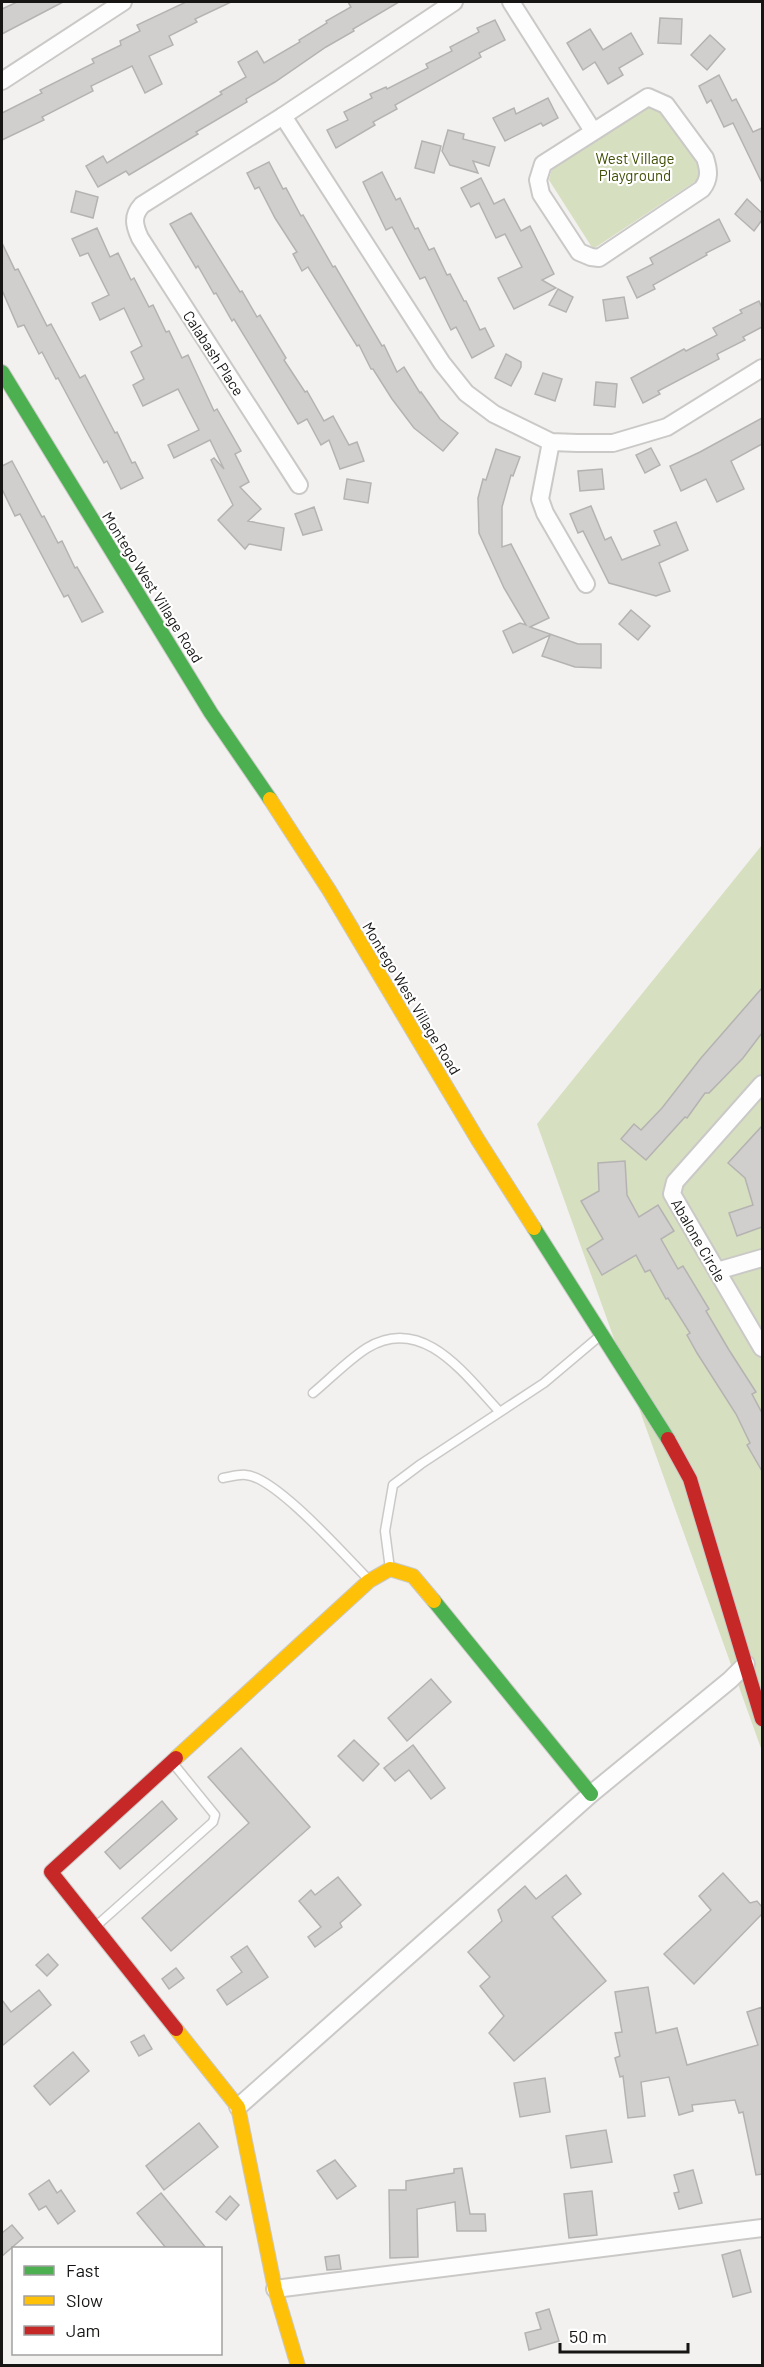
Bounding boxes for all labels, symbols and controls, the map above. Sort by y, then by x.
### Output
park label: West Village Playground [595,149,675,184]
street label: Calabash Place [180,307,248,399]
street label: Montego West Village Road [99,508,207,666]
street label: Montego West Village Road [359,918,465,1078]
street label: Abalone Circle [668,1195,730,1285]
legend [12,2247,222,2355]
text: Fast [66,2259,100,2281]
text: Slow [66,2289,103,2311]
scale bar [560,2316,688,2354]
text: Jam [66,2319,100,2341]
text: 50 m [569,2325,607,2347]

